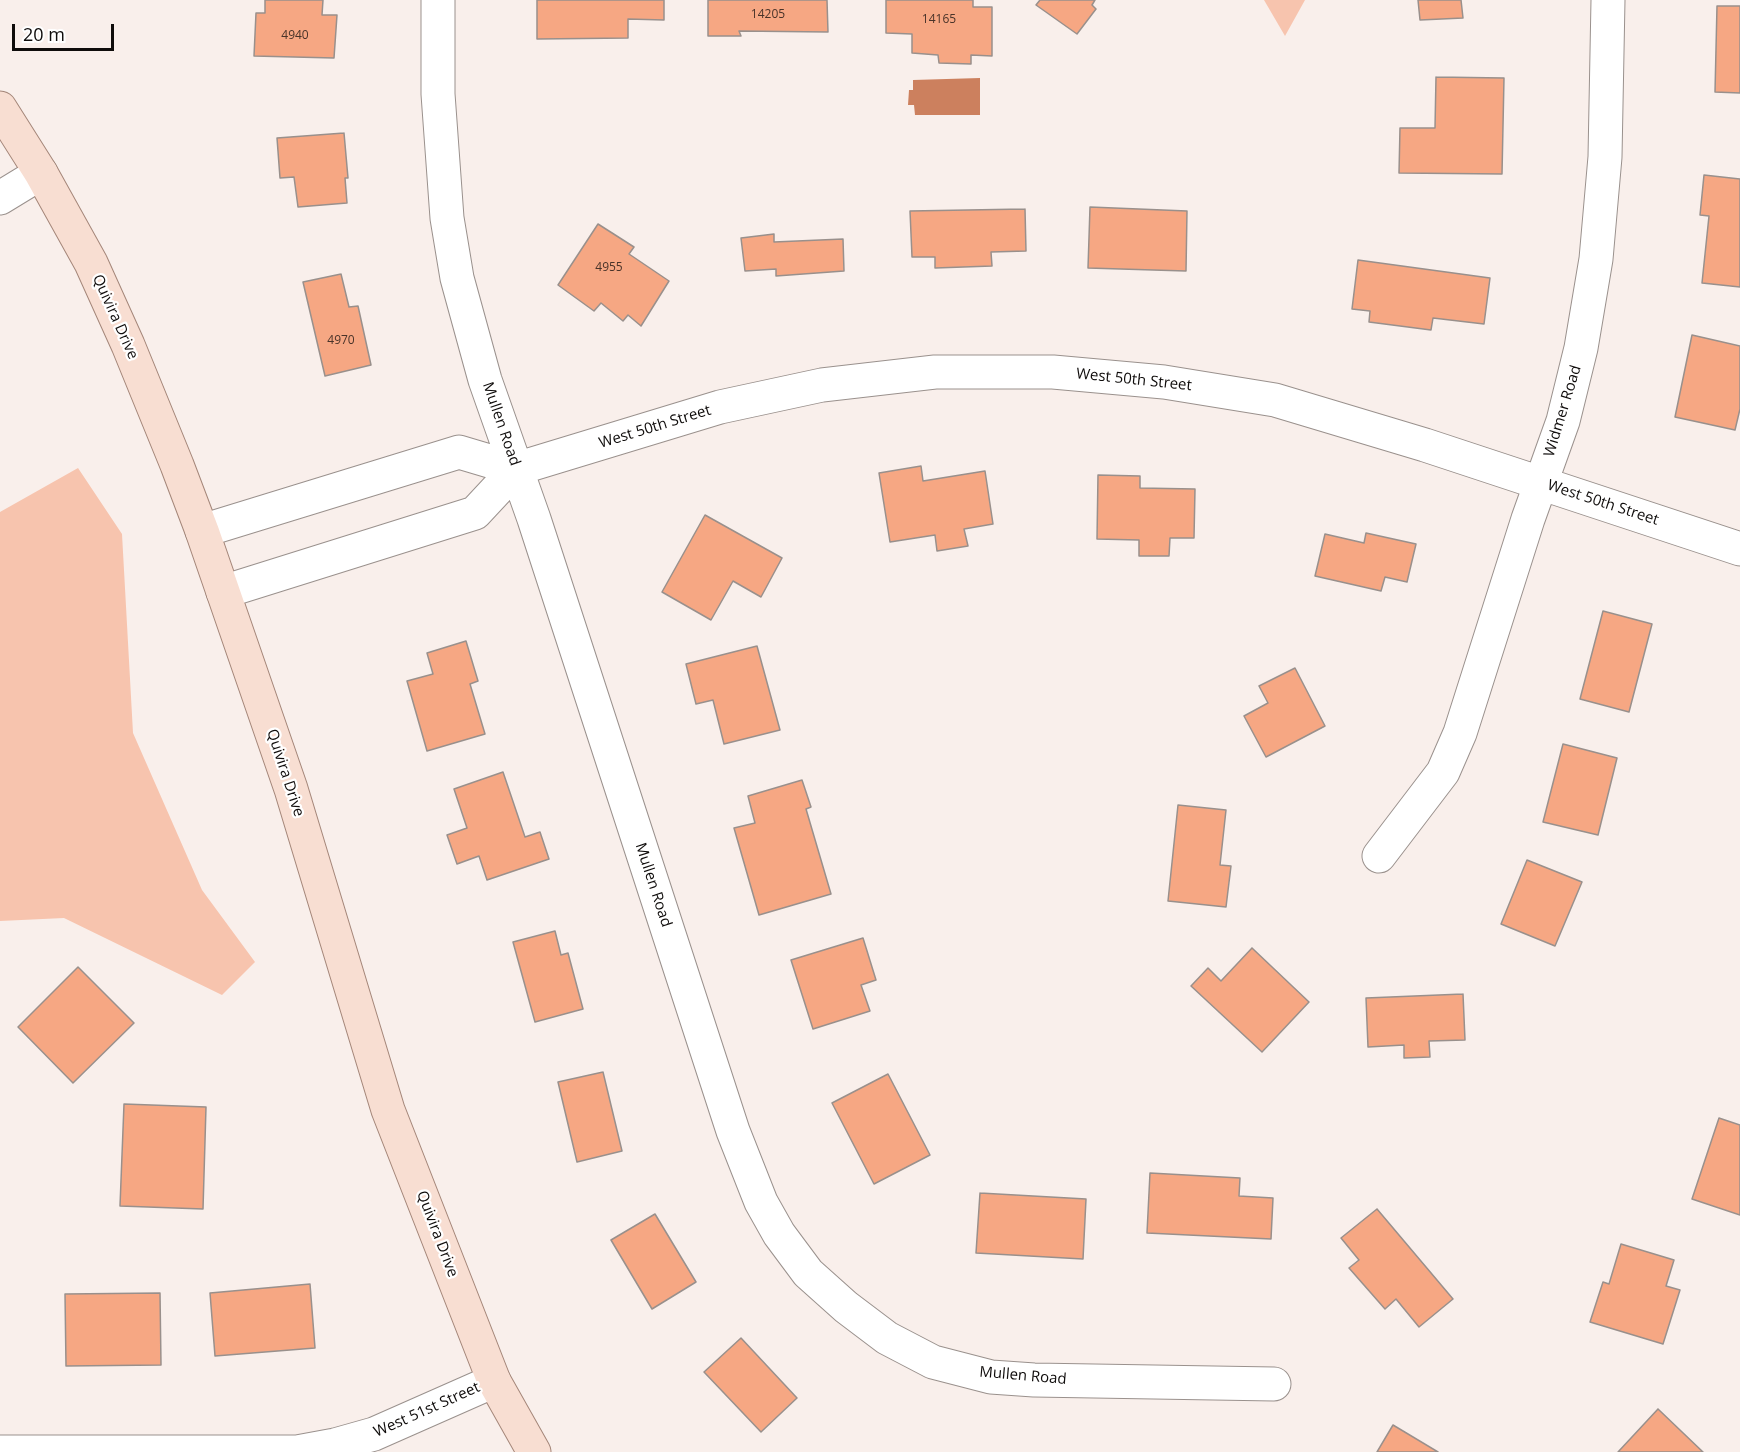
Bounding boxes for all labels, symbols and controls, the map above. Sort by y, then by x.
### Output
house number: 14205 [751,8,785,22]
scale bar [15,12,117,50]
house number: 14165 [922,13,956,27]
text: 20 m [23,22,65,46]
house number: 4940 [281,29,309,43]
house number: 4955 [595,261,623,275]
street label: Quivira Drive [88,272,142,362]
house number: 4970 [327,334,355,348]
street label: Widmer Road [1541,363,1585,459]
street label: West 50th Street [1075,365,1193,395]
street label: Mullen Road [478,380,524,468]
street label: West 50th Street [597,401,713,453]
street label: West 50th Street [1545,476,1661,530]
street label: Quivira Drive [262,727,308,819]
street label: Mullen Road [631,841,675,929]
street label: Quivira Drive [412,1188,462,1280]
street label: Mullen Road [979,1363,1067,1389]
street label: West 51st Street [371,1379,483,1441]

